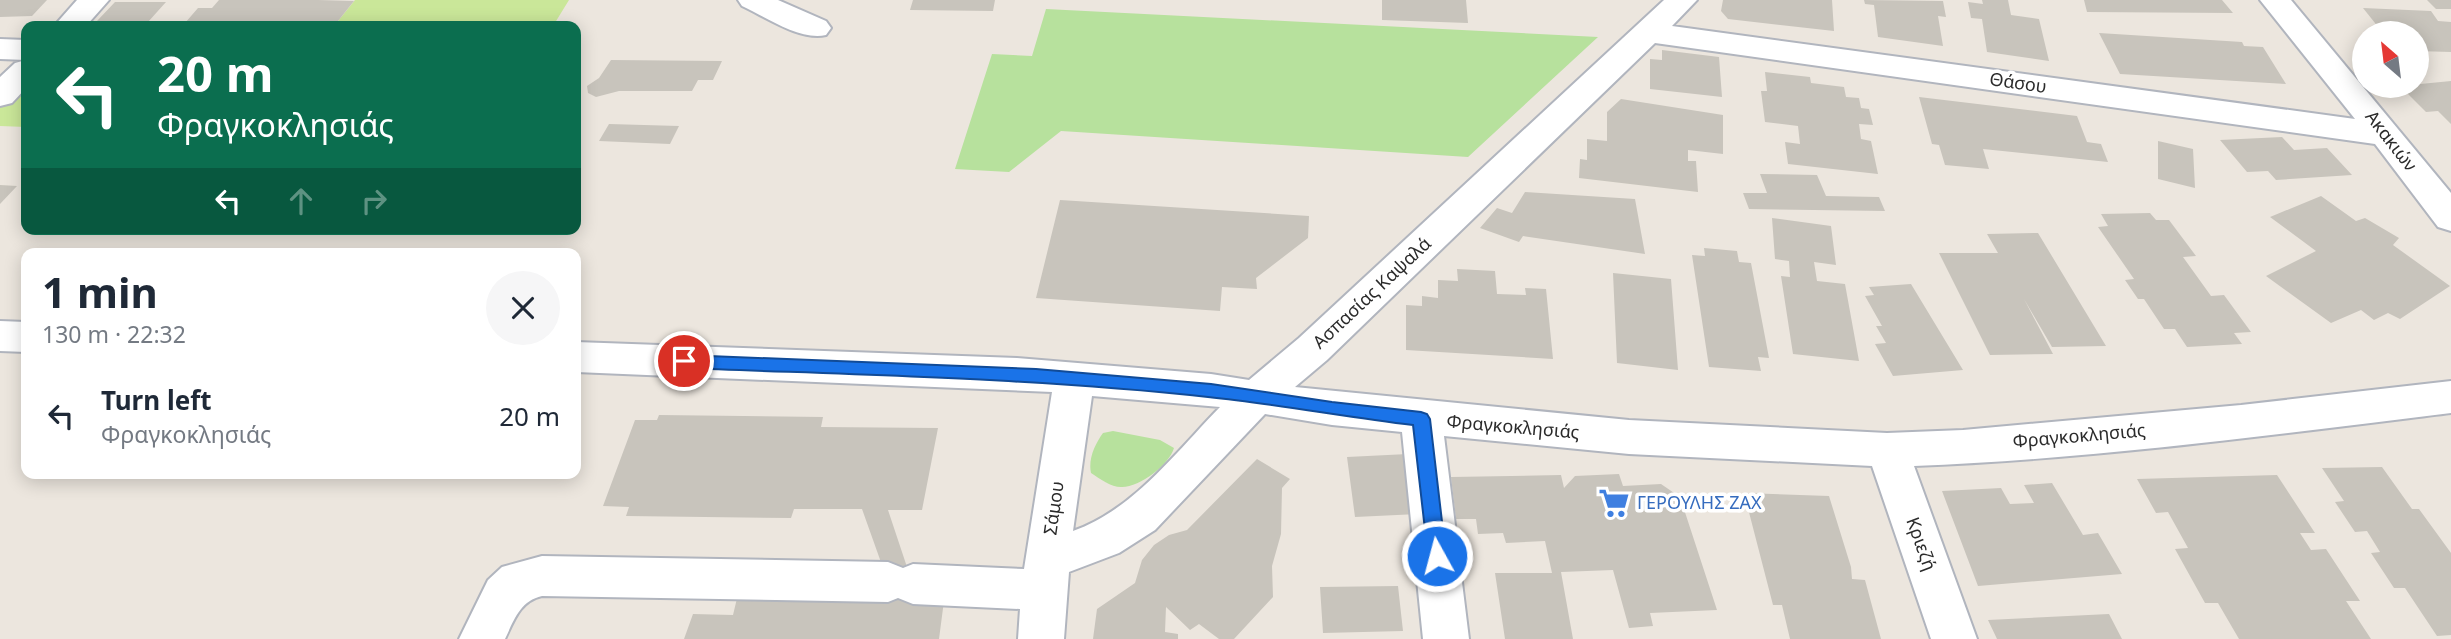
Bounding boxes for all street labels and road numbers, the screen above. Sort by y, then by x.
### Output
street label: Θάσου [1988,66,2048,98]
street label: Ακακιών [2361,105,2423,176]
street label: Ασπασίας Καψαλά [1307,231,1436,353]
street label: Φραγκοκλησιάς [1446,408,1581,444]
street label: Φραγκοκλησιάς [2011,417,2147,453]
street label: Σάμου [1037,479,1069,536]
street label: Κριεζή [1901,514,1943,574]

